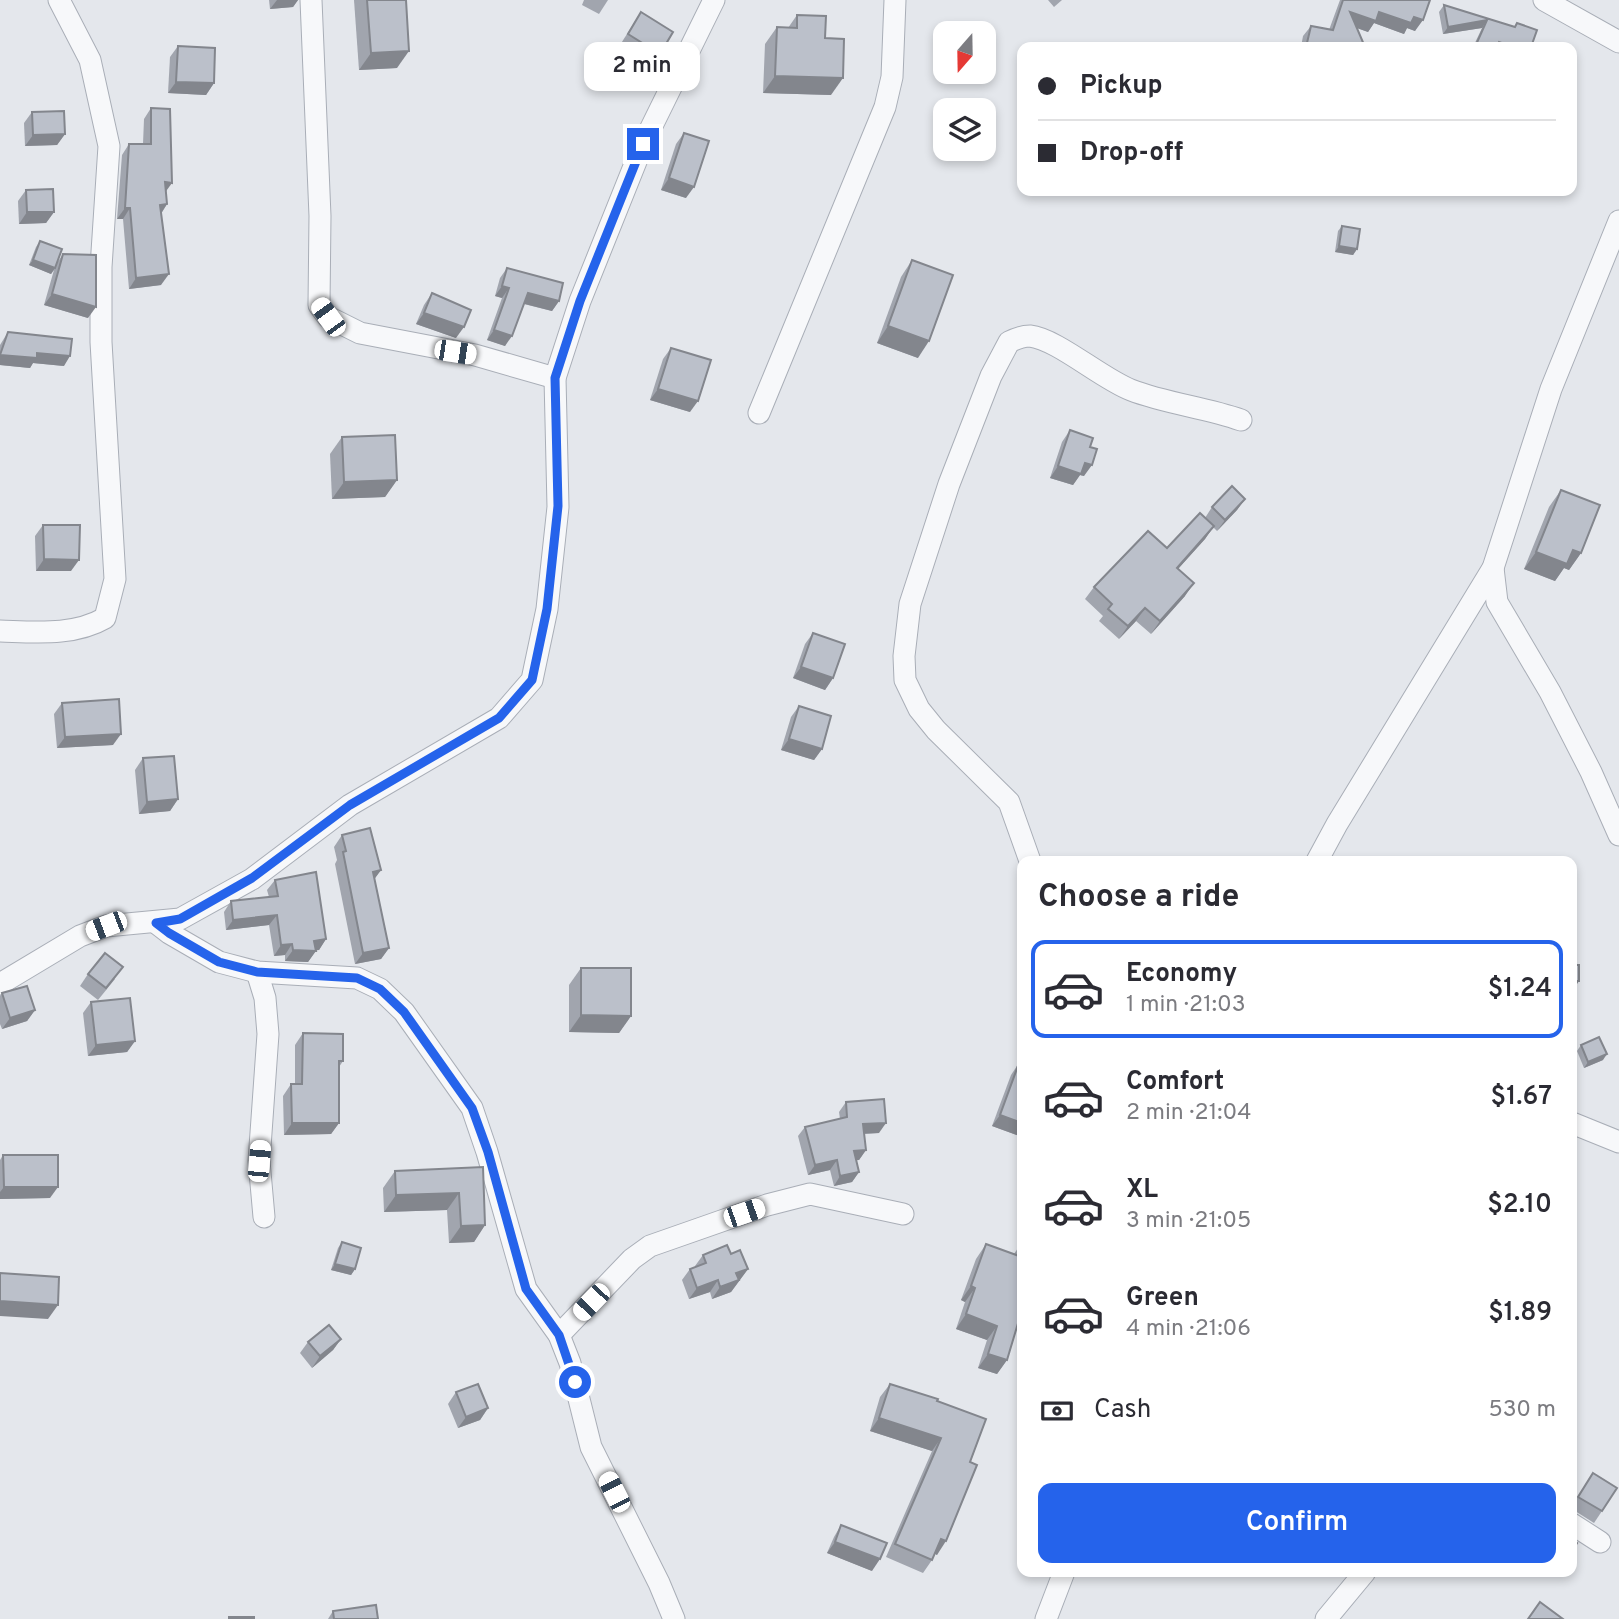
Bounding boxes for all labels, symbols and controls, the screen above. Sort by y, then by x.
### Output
north arrow [933,21,996,84]
map controls [933,21,996,161]
callout: 2 min [585,43,701,92]
text: 2 min [612,52,672,81]
text: Pickup [1080,70,1163,103]
button: layers [933,98,996,161]
route end [627,128,659,160]
text: Drop-off [1080,137,1183,170]
car [308,294,349,340]
car [433,338,478,366]
text: Choose a ride [1038,878,1239,918]
car [83,909,130,943]
icon: car [1042,958,1105,1021]
text: Economy [1126,958,1237,991]
text: $1.24 [1488,973,1552,1006]
text: 1 min · 21:03 [1126,991,1246,1020]
icon: car [1042,1066,1105,1129]
text: Comfort [1126,1066,1224,1099]
text: $1.67 [1491,1081,1552,1114]
text: 2 min · 21:04 [1126,1099,1251,1128]
car [247,1139,272,1183]
icon: car [1042,1174,1105,1237]
text: XL [1126,1174,1158,1207]
text: $2.10 [1487,1189,1552,1222]
car [721,1196,768,1230]
text: 3 min · 21:05 [1126,1207,1251,1236]
car [569,1280,614,1324]
icon: car [1042,1282,1105,1345]
text: Green [1126,1282,1199,1315]
text: $1.89 [1488,1297,1552,1330]
text: 4 min · 21:06 [1126,1315,1251,1344]
route start [559,1366,591,1398]
icon: cash [1038,1392,1076,1430]
text: Cash [1094,1394,1151,1427]
text: 530 m [1488,1396,1556,1425]
car [596,1469,633,1515]
button: Confirm [1038,1483,1556,1563]

